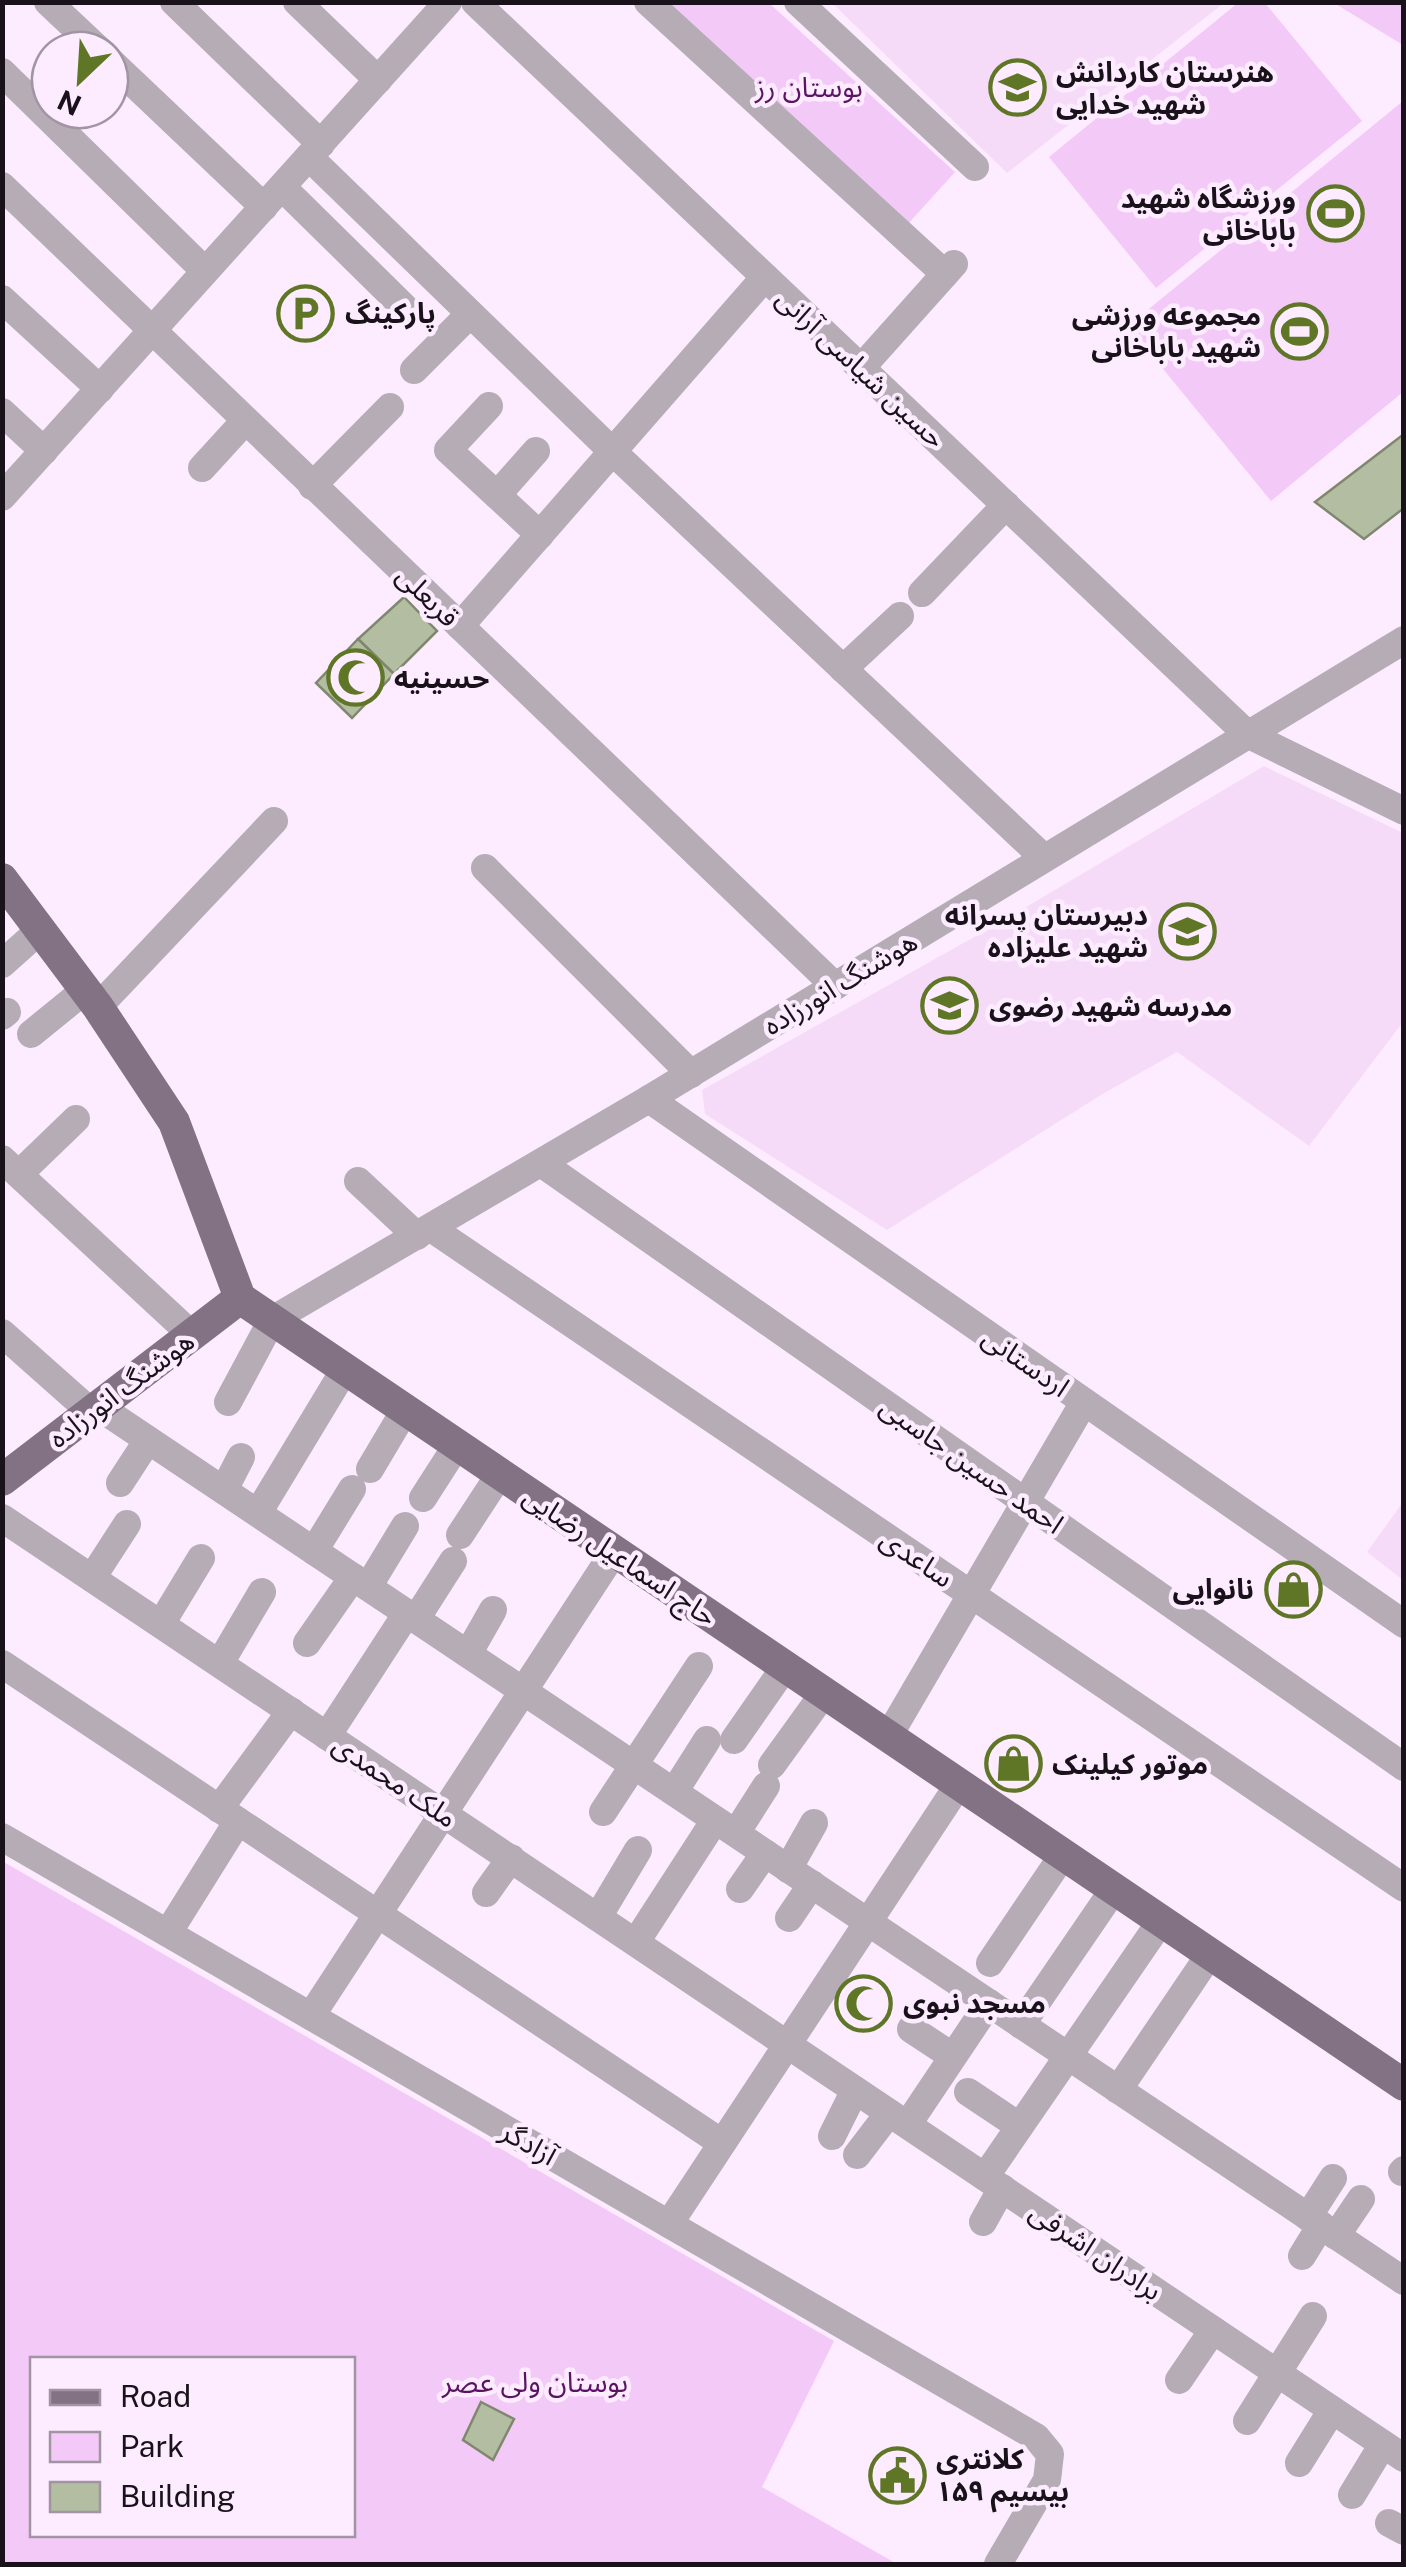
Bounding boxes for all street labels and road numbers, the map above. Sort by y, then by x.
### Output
street label: حسین شیاسی آرانی [769,281,953,455]
street label: قربعلی [390,558,466,634]
street label: هوشنگ انورزاده [757,924,923,1042]
street label: اردستانی [976,1320,1076,1404]
street label: هوشنگ انورزاده [41,1323,201,1455]
street label: احمد حسین جاسبی [874,1389,1070,1541]
street label: حاج اسماعیل رضایی [515,1479,723,1637]
street label: ساعدی [875,1521,960,1594]
street label: ملک محمدی [327,1727,463,1834]
street label: آزادگر [494,2113,565,2173]
street label: برادران اشرفی [1023,2194,1169,2308]

